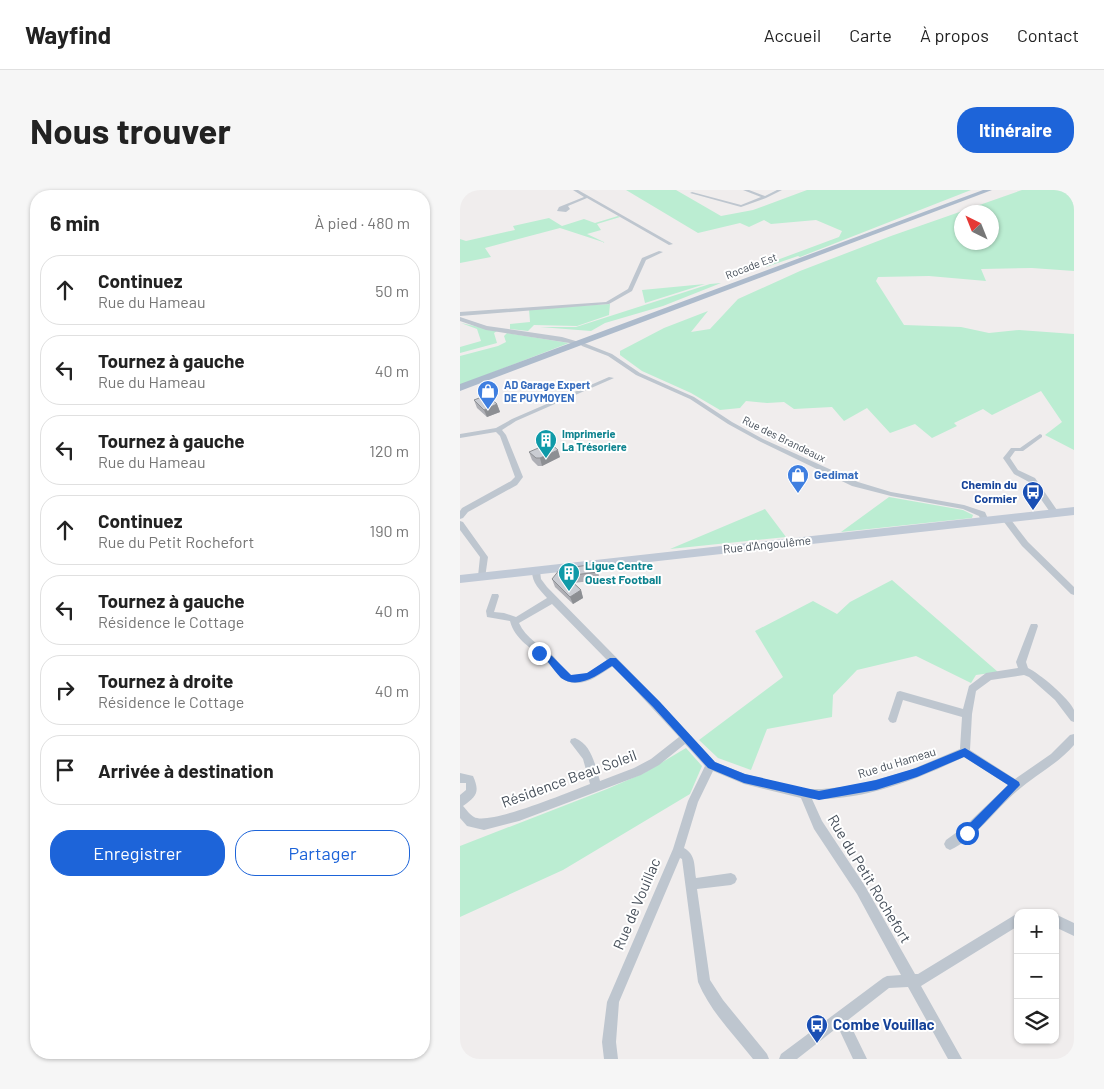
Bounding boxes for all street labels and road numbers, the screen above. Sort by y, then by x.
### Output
street label: Rocade Est [723,250,778,281]
street label: Rue des Brandeaux [741,413,828,464]
street label: Rue d'Angoulême [722,532,812,556]
street label: Rue du Hameau [856,744,937,781]
street label: Résidence Beau Soleil [499,745,639,811]
street label: Rue du Petit Rochefort [824,811,915,946]
street label: Rue de Vouillac [609,855,664,952]

